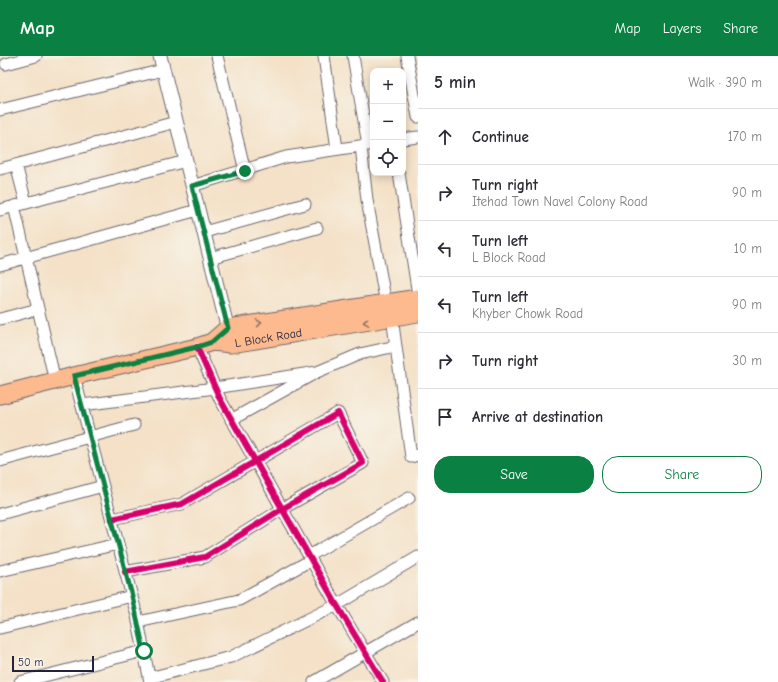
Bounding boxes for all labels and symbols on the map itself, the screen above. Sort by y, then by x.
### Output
route end [236,162,254,180]
one-way arrow [363,317,369,326]
one-way arrow [256,319,263,328]
street label: L Block Road [234,325,303,350]
route start [135,642,153,660]
scale bar [12,654,94,673]

